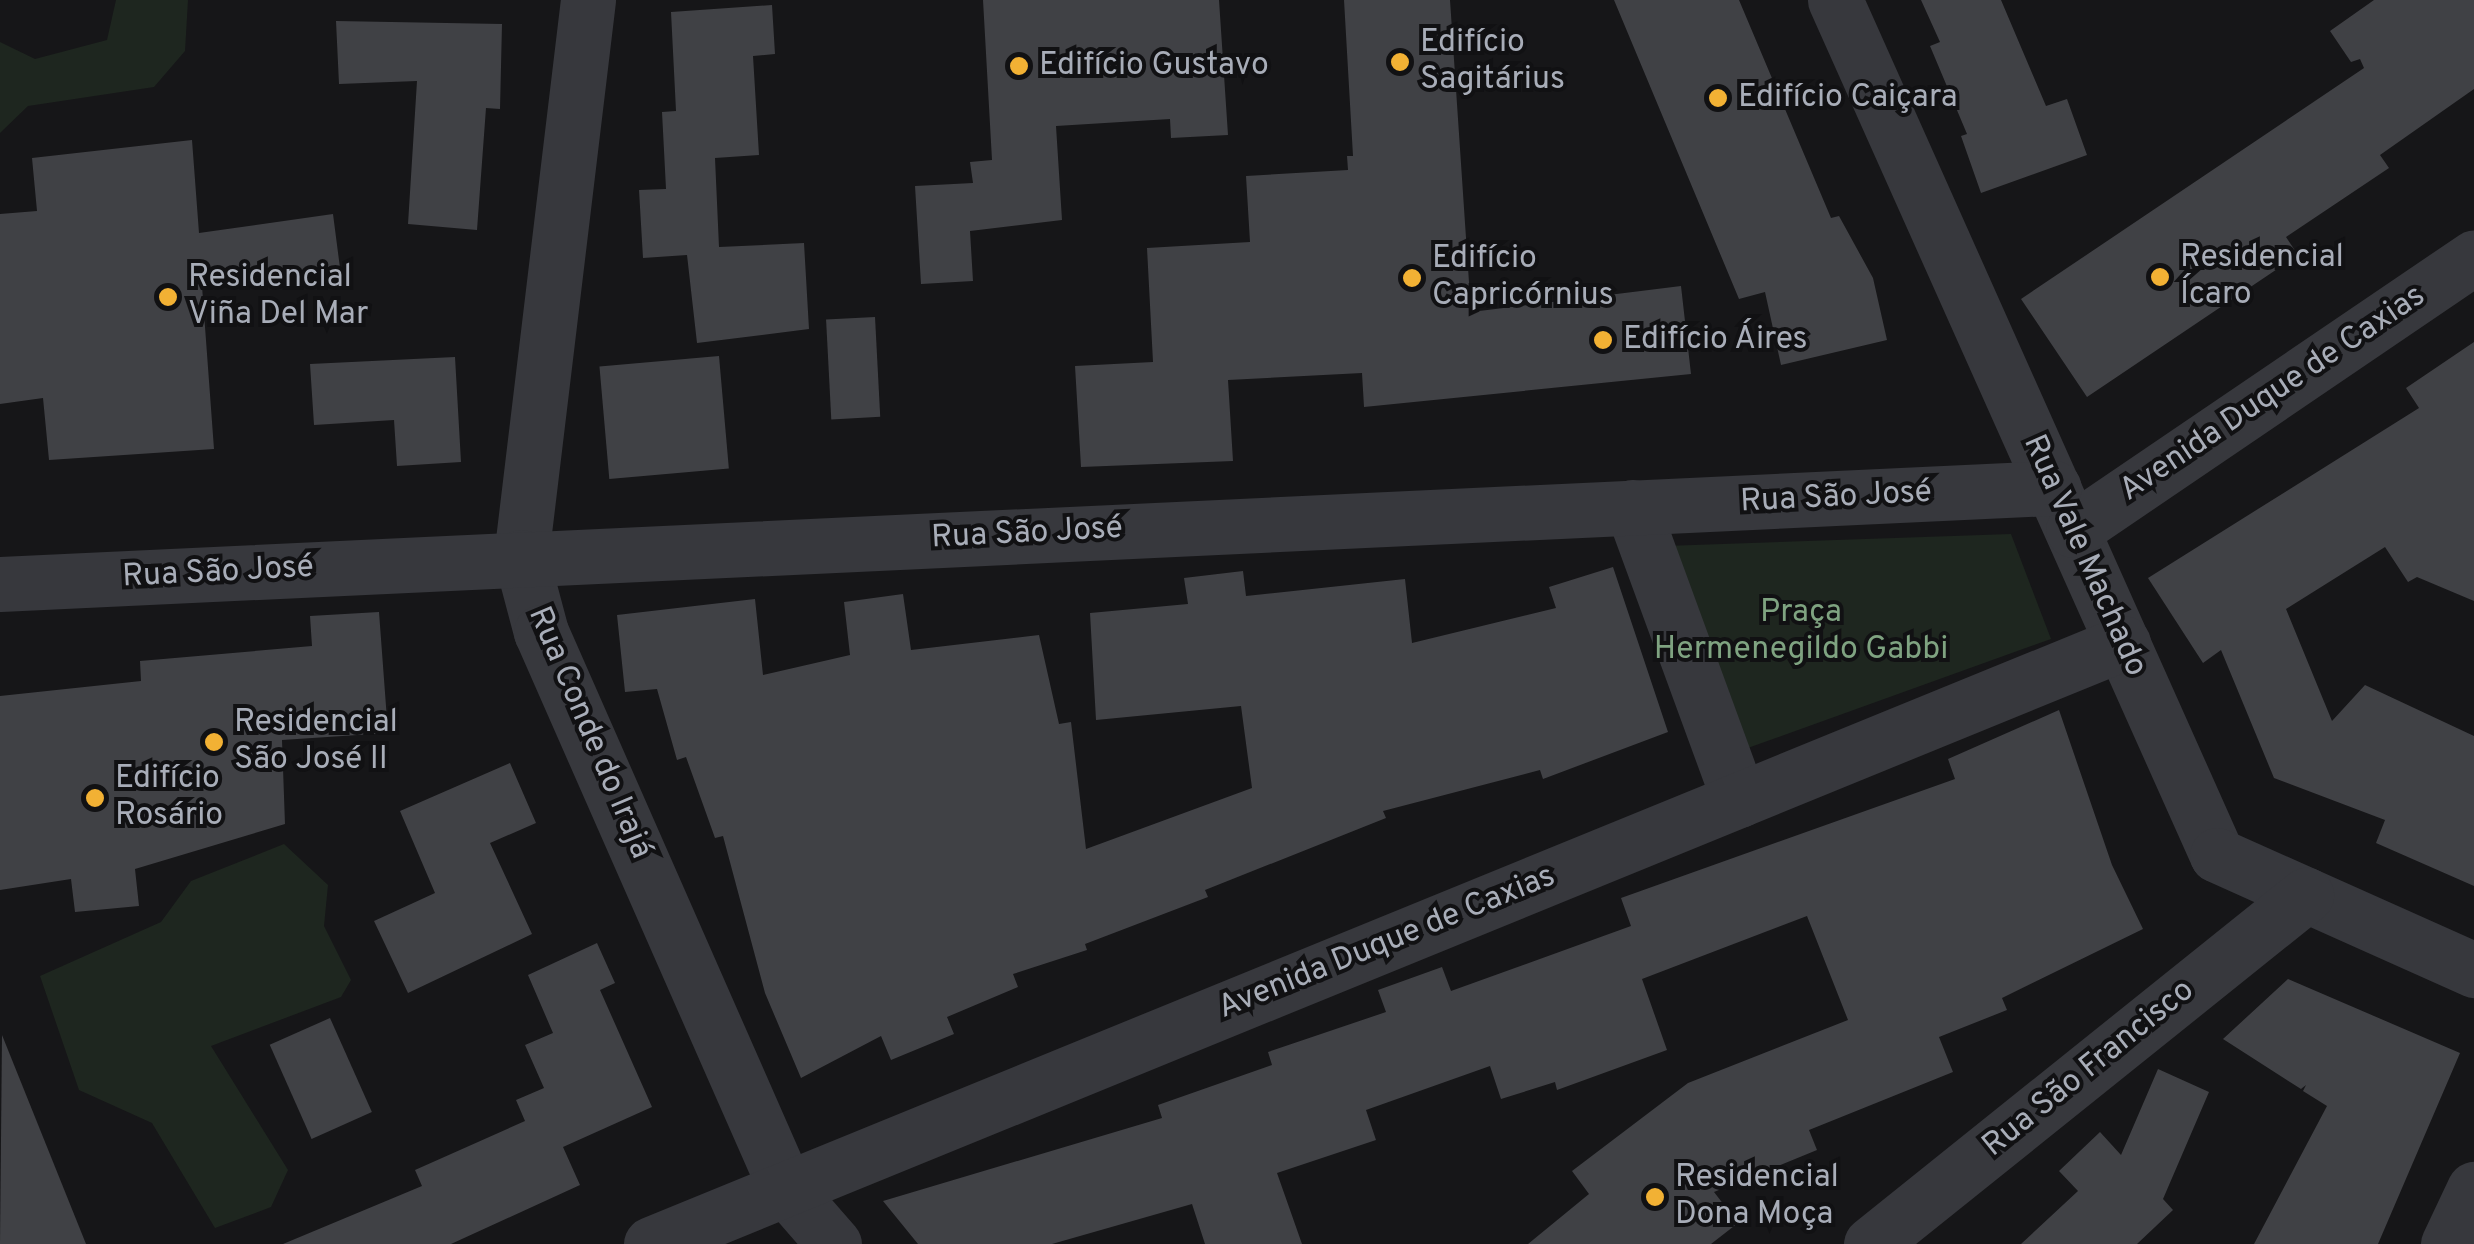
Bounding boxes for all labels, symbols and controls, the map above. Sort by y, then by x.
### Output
place label: Edifício Sagitárius [1420,25,1565,100]
place label: Edifício Gustavo [1039,47,1269,85]
marker: Edifício Sagitárius [1389,51,1411,73]
marker: Edifício Gustavo [1008,55,1030,77]
place label: Edifício Caiçara [1738,79,1958,117]
marker: Edifício Caiçara [1707,87,1729,109]
place label: Residencial Ícaro [2180,240,2344,315]
place label: Edifício Capricórnius [1432,241,1614,316]
place label: Residencial Viña Del Mar [188,260,368,335]
marker: Residencial Ícaro [2149,266,2171,288]
marker: Edifício Capricórnius [1401,267,1423,289]
street label: Avenida Duque de Caxias [2113,277,2433,511]
marker: Residencial Viña Del Mar [157,286,179,308]
place label: Edifício Áires [1623,321,1809,359]
marker: Edifício Áires [1592,329,1614,351]
street label: Rua Vale Machado [2013,429,2155,683]
street label: Rua São José [1739,474,1933,522]
street label: Rua São José [930,510,1124,558]
street label: Rua São José [121,549,315,597]
park label: Praça Hermenegildo Gabbi [1654,595,1948,670]
street label: Rua Conde do Irajá [519,601,659,865]
place label: Residencial São José II [234,705,398,780]
marker: Residencial São José II [203,731,225,753]
place label: Edifício Rosário [115,761,223,836]
marker: Edifício Rosário [84,787,106,809]
street label: Avenida Duque de Caxias [1213,858,1561,1028]
street label: Rua São Francisco [1976,972,2202,1166]
place label: Residencial Dona Moça [1675,1160,1839,1235]
marker: Residencial Dona Moça [1644,1186,1666,1208]

